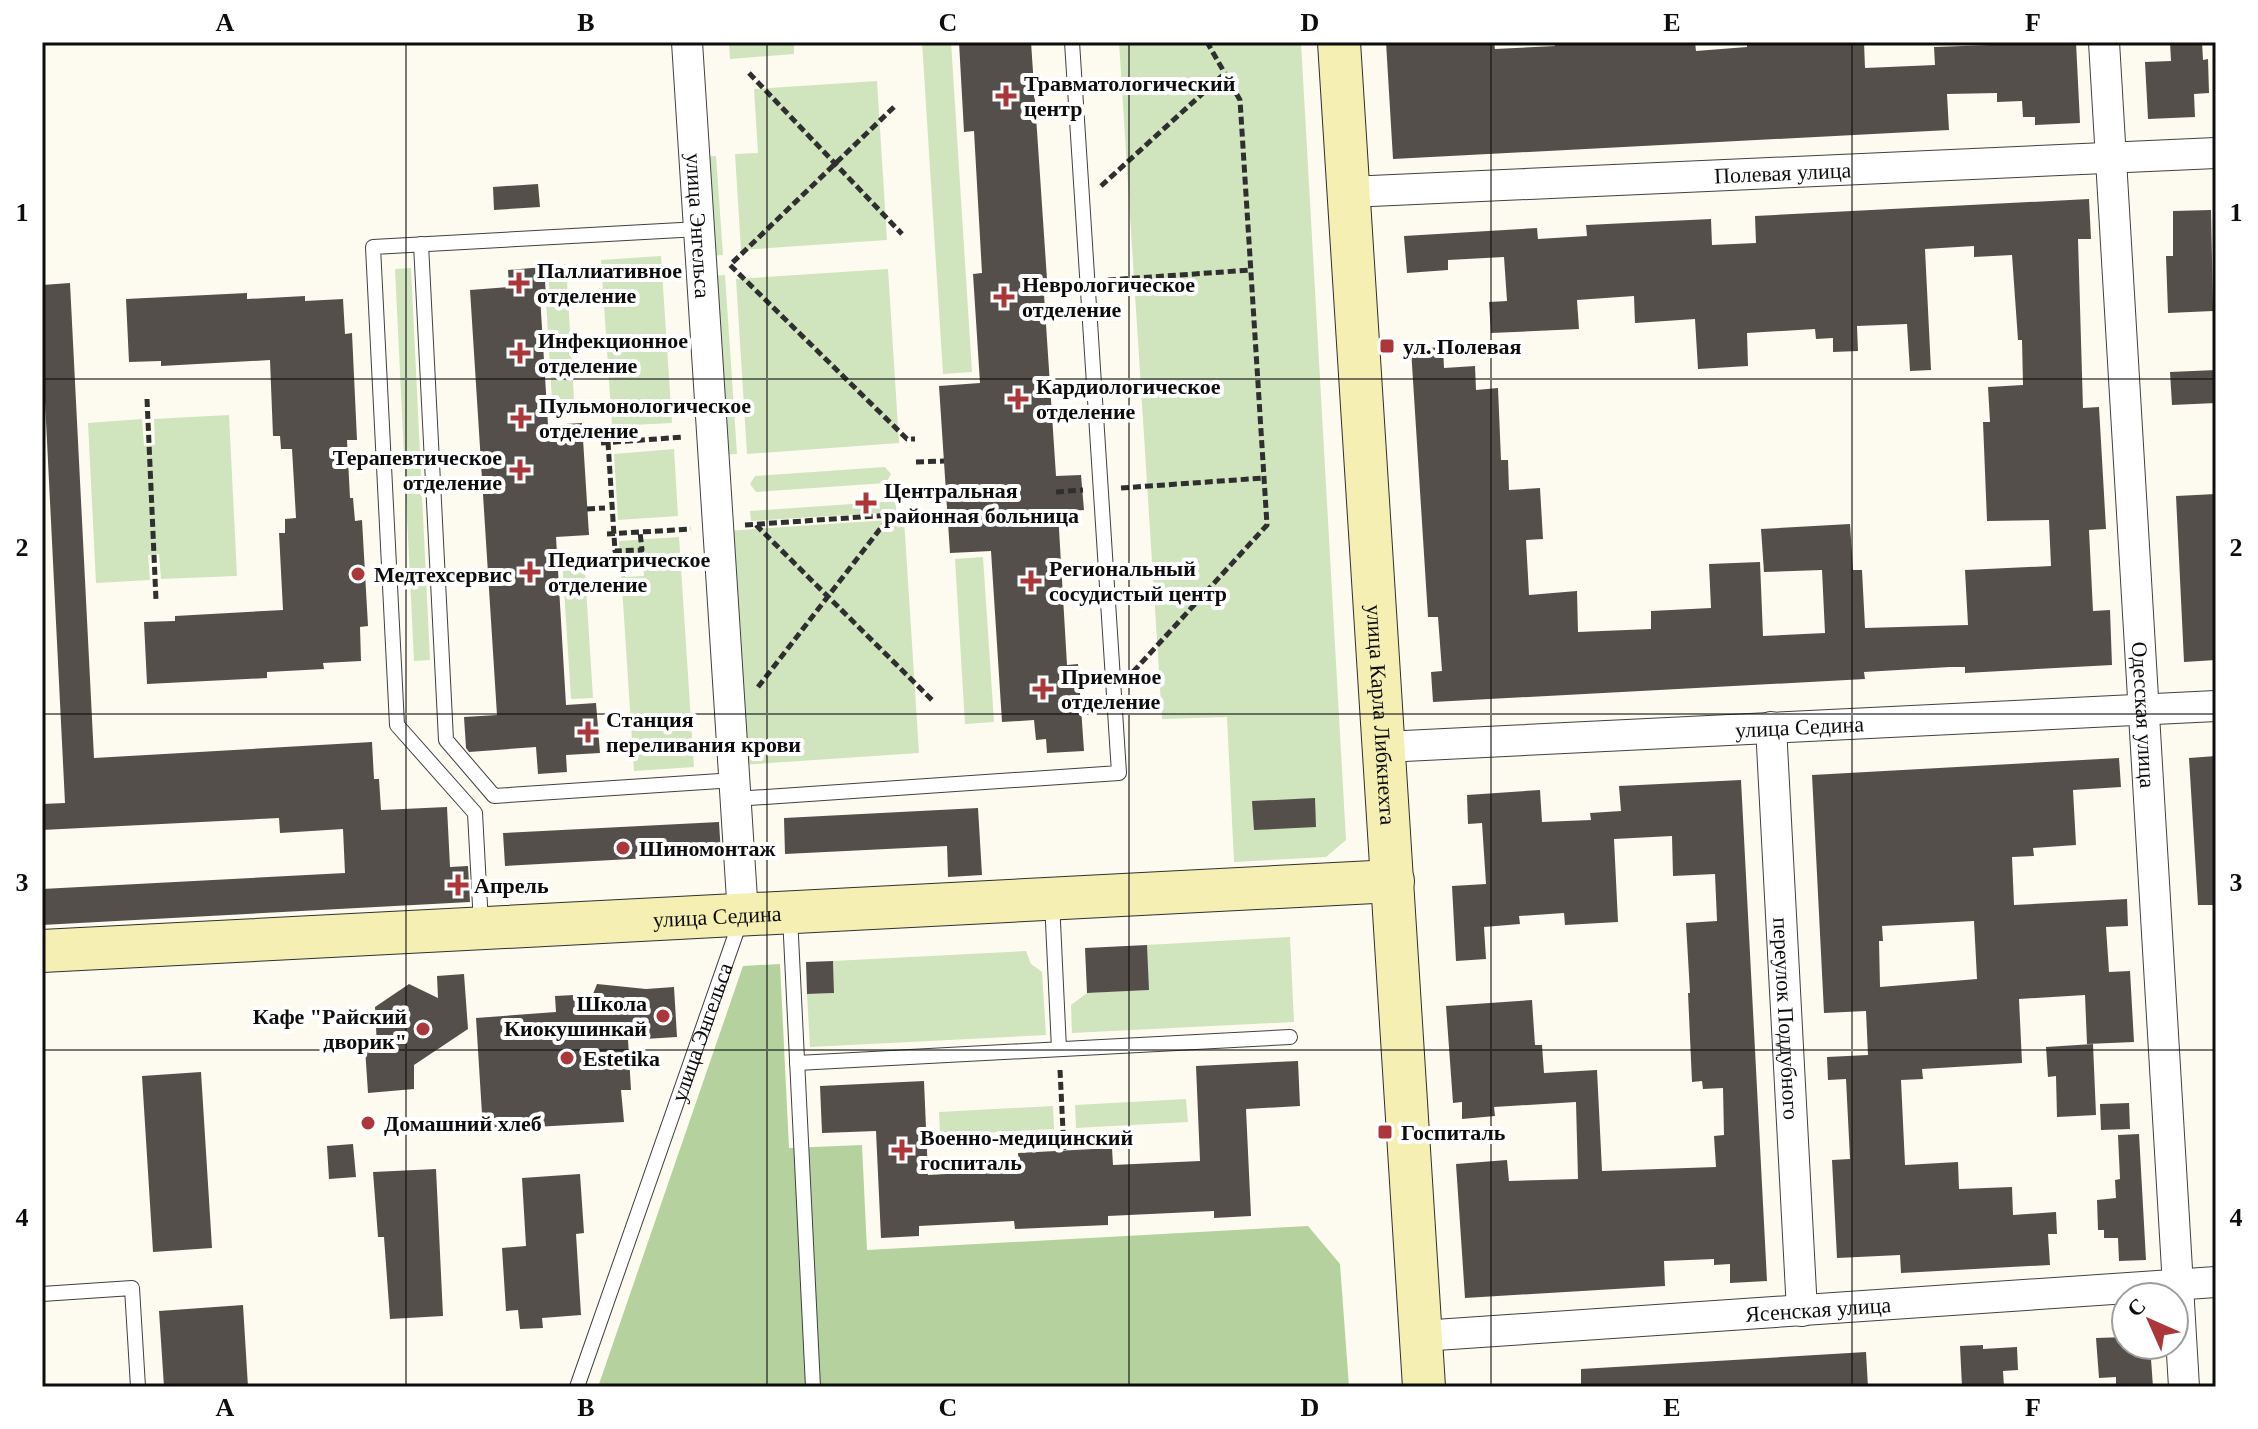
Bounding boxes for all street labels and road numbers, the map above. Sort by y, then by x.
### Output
street label: улица Энгельса [682,152,716,299]
street label: Полевая улица [1713,157,1852,188]
street label: улица Карла Либкнехта [1362,604,1401,826]
street label: Одесская улица [2127,641,2161,789]
street label: улица Седина [1735,711,1865,742]
street label: улица Седина [652,900,782,932]
street label: переулок Поддубного [1769,917,1804,1121]
street label: улица Энгельса [665,959,737,1105]
street label: Ясенская улица [1744,1292,1892,1326]

